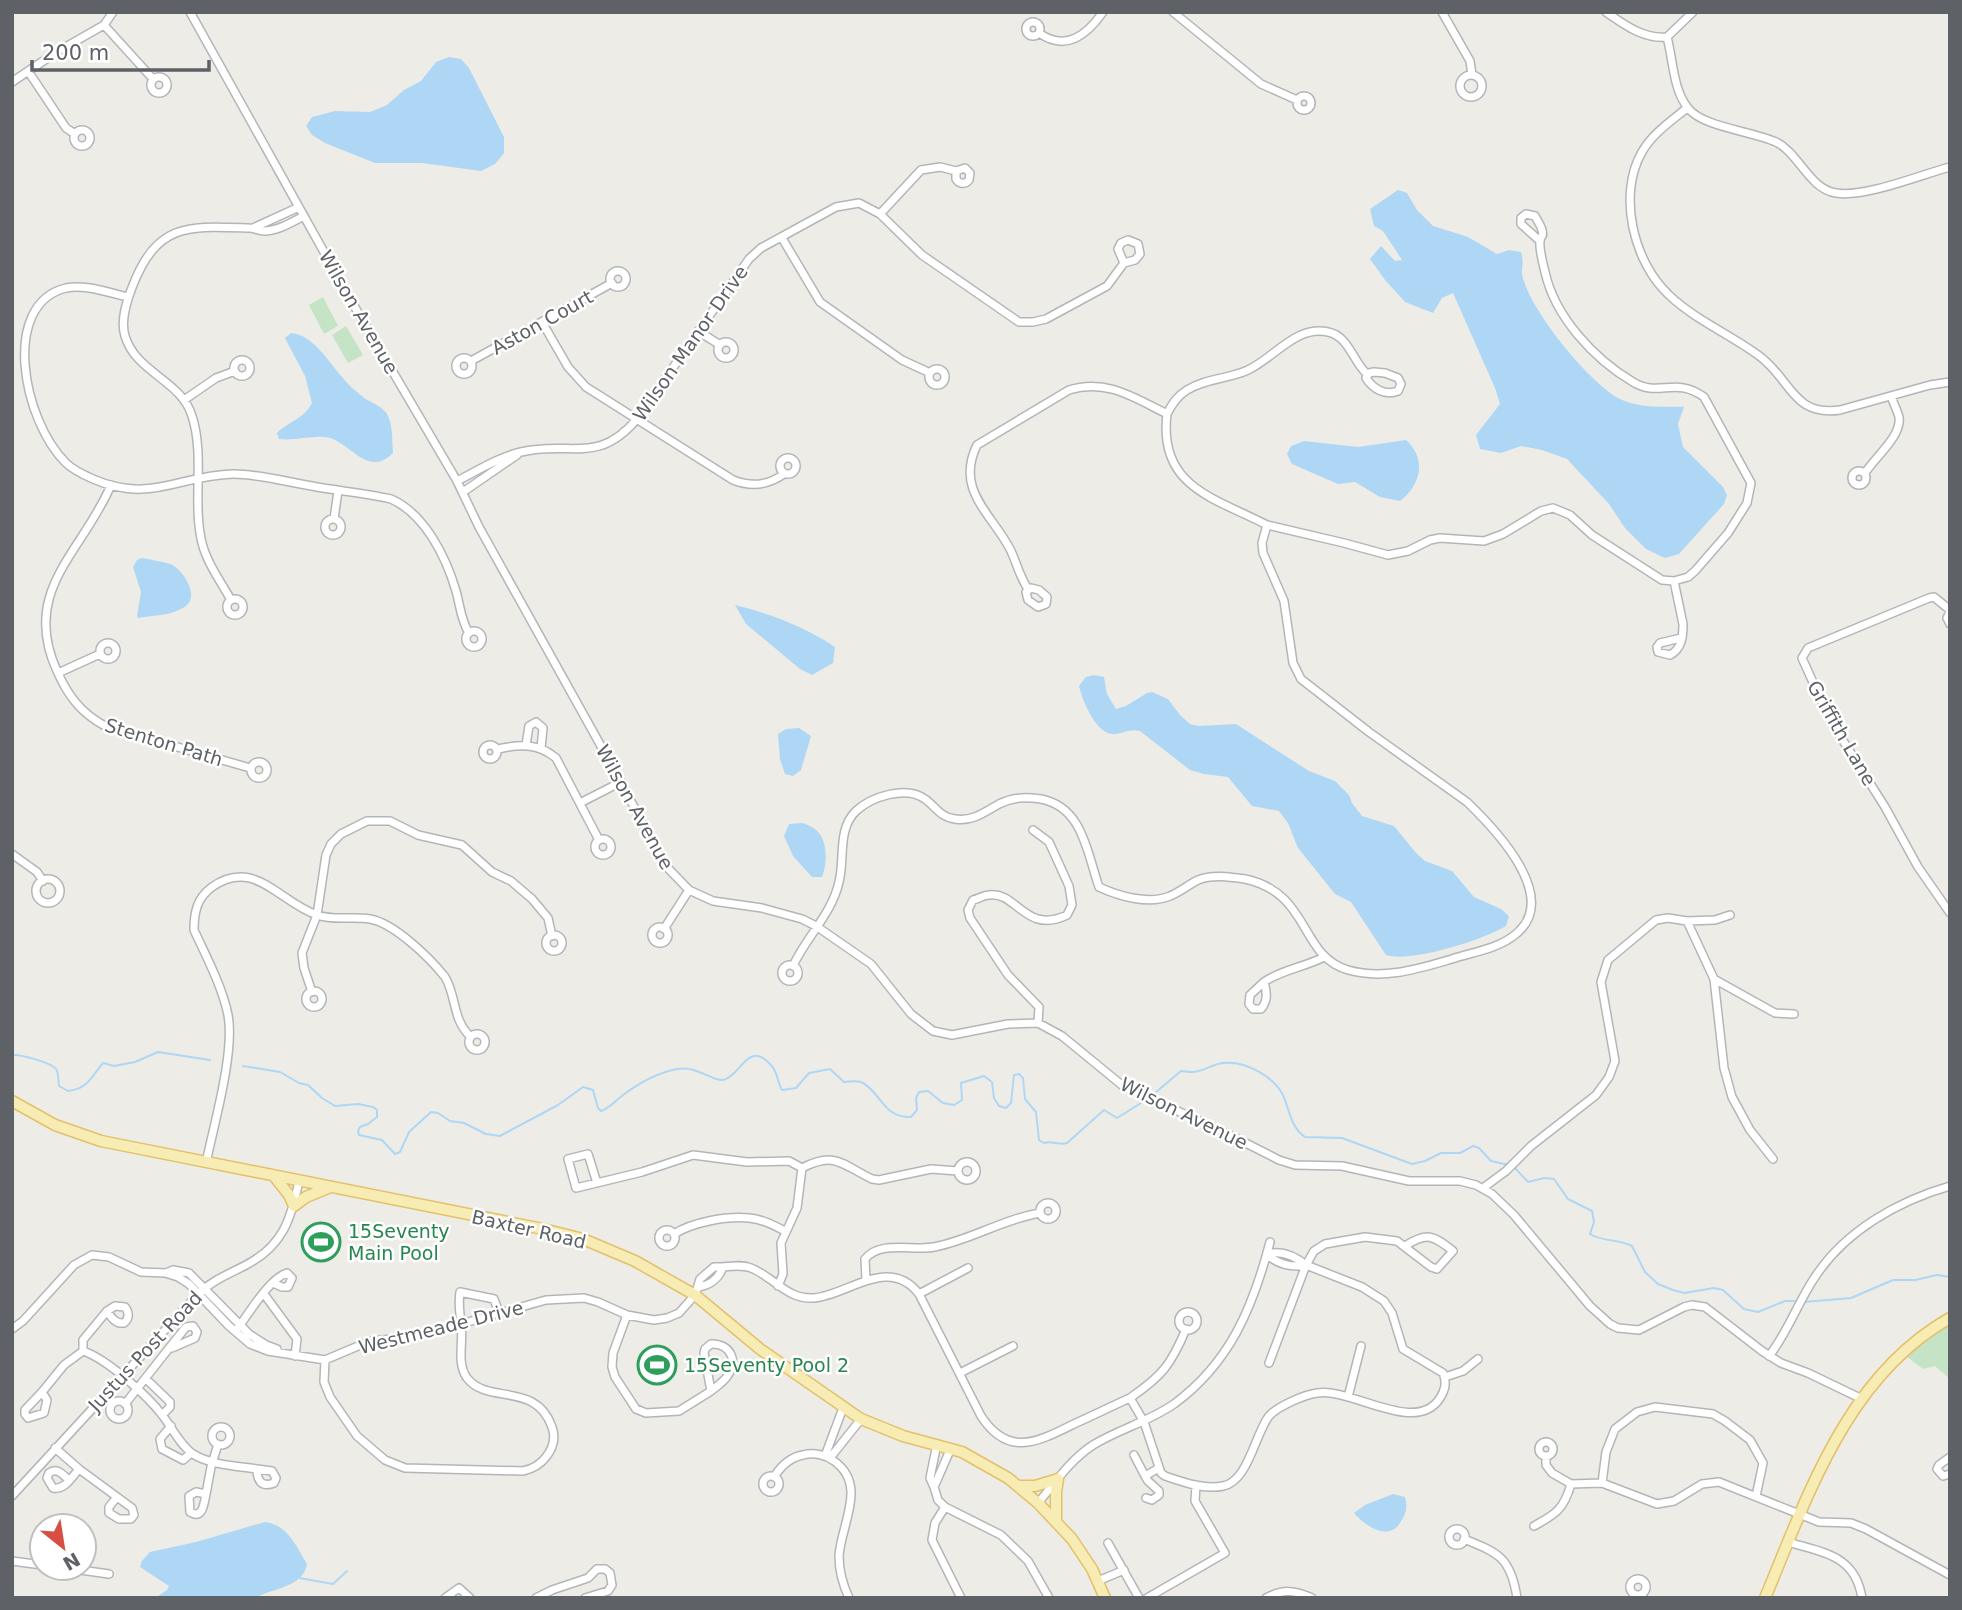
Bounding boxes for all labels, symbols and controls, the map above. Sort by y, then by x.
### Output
scale bar [32,28,208,72]
text: 200 m [42,41,109,65]
street label: Wilson Avenue [315,246,403,378]
street label: Wilson Manor Drive [628,261,752,425]
street label: Aston Court [488,285,596,359]
street label: Griffith Lane [1803,677,1881,789]
street label: Stenton Path [102,714,226,770]
street label: Wilson Avenue [592,741,678,873]
street label: Wilson Avenue [1117,1073,1251,1153]
street label: Baxter Road [470,1205,588,1253]
place label: 15Seventy Main Pool [348,1220,450,1264]
sports icon: 15Seventy Main Pool [300,1221,342,1263]
street label: Justus Post Road [83,1286,206,1416]
street label: Westmeade Drive [356,1296,526,1358]
sports icon: 15Seventy Pool 2 [636,1344,678,1386]
place label: 15Seventy Pool 2 [684,1354,849,1376]
north arrow [28,1512,98,1582]
text: N [59,1548,84,1575]

